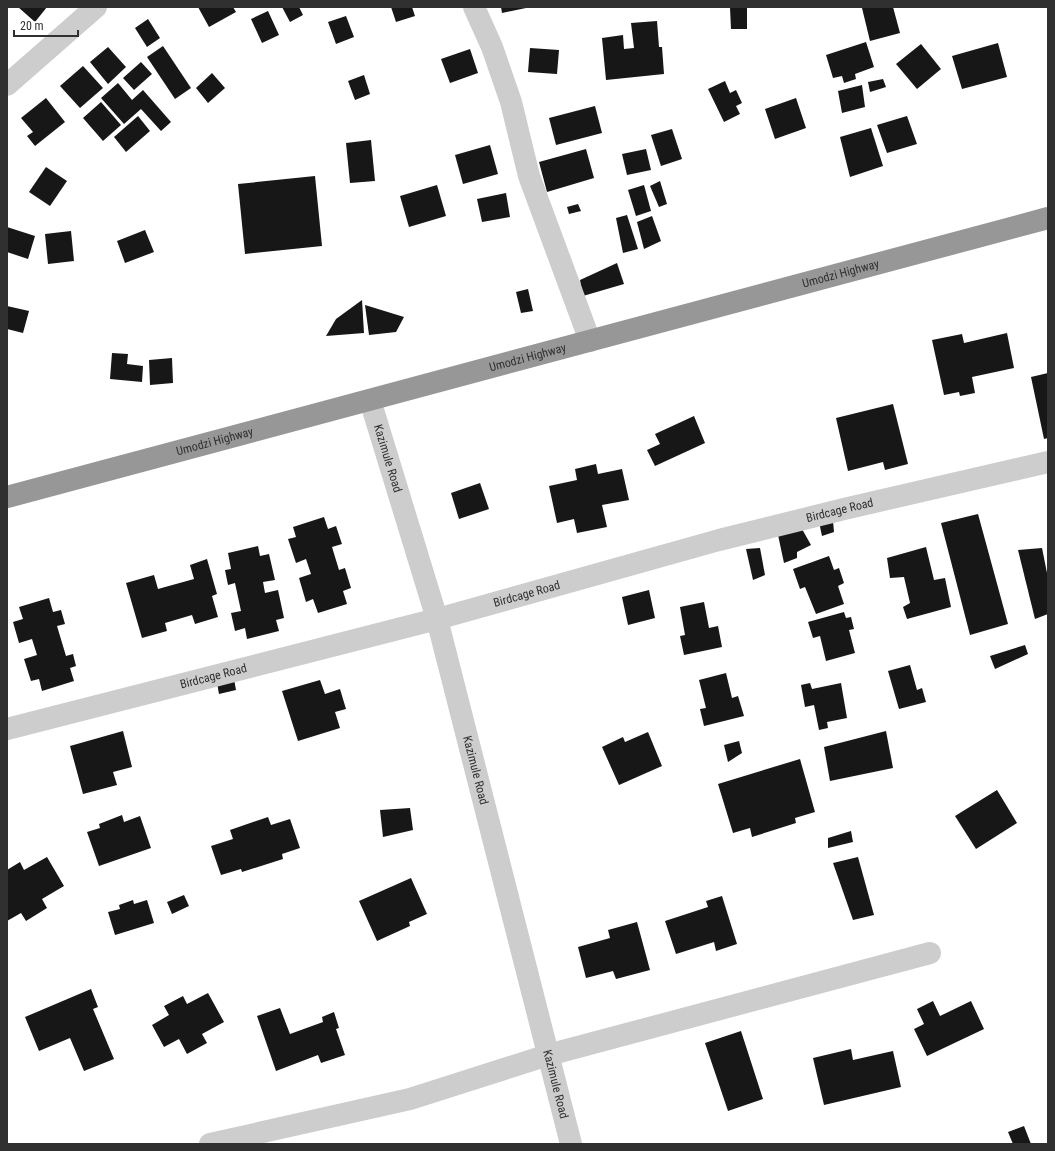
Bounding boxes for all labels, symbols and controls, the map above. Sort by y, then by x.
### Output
scale bar [14,12,78,38]
text: 20 m [20,19,44,33]
street label: Umodzi Highway [801,257,881,291]
street label: Umodzi Highway [488,340,568,374]
street label: Kazimule Road [371,423,405,494]
street label: Umodzi Highway [175,424,255,458]
street label: Birdcage Road [805,495,875,525]
street label: Birdcage Road [492,578,562,610]
street label: Birdcage Road [178,661,248,691]
street label: Kazimule Road [460,734,491,806]
street label: Kazimule Road [540,1048,571,1120]

